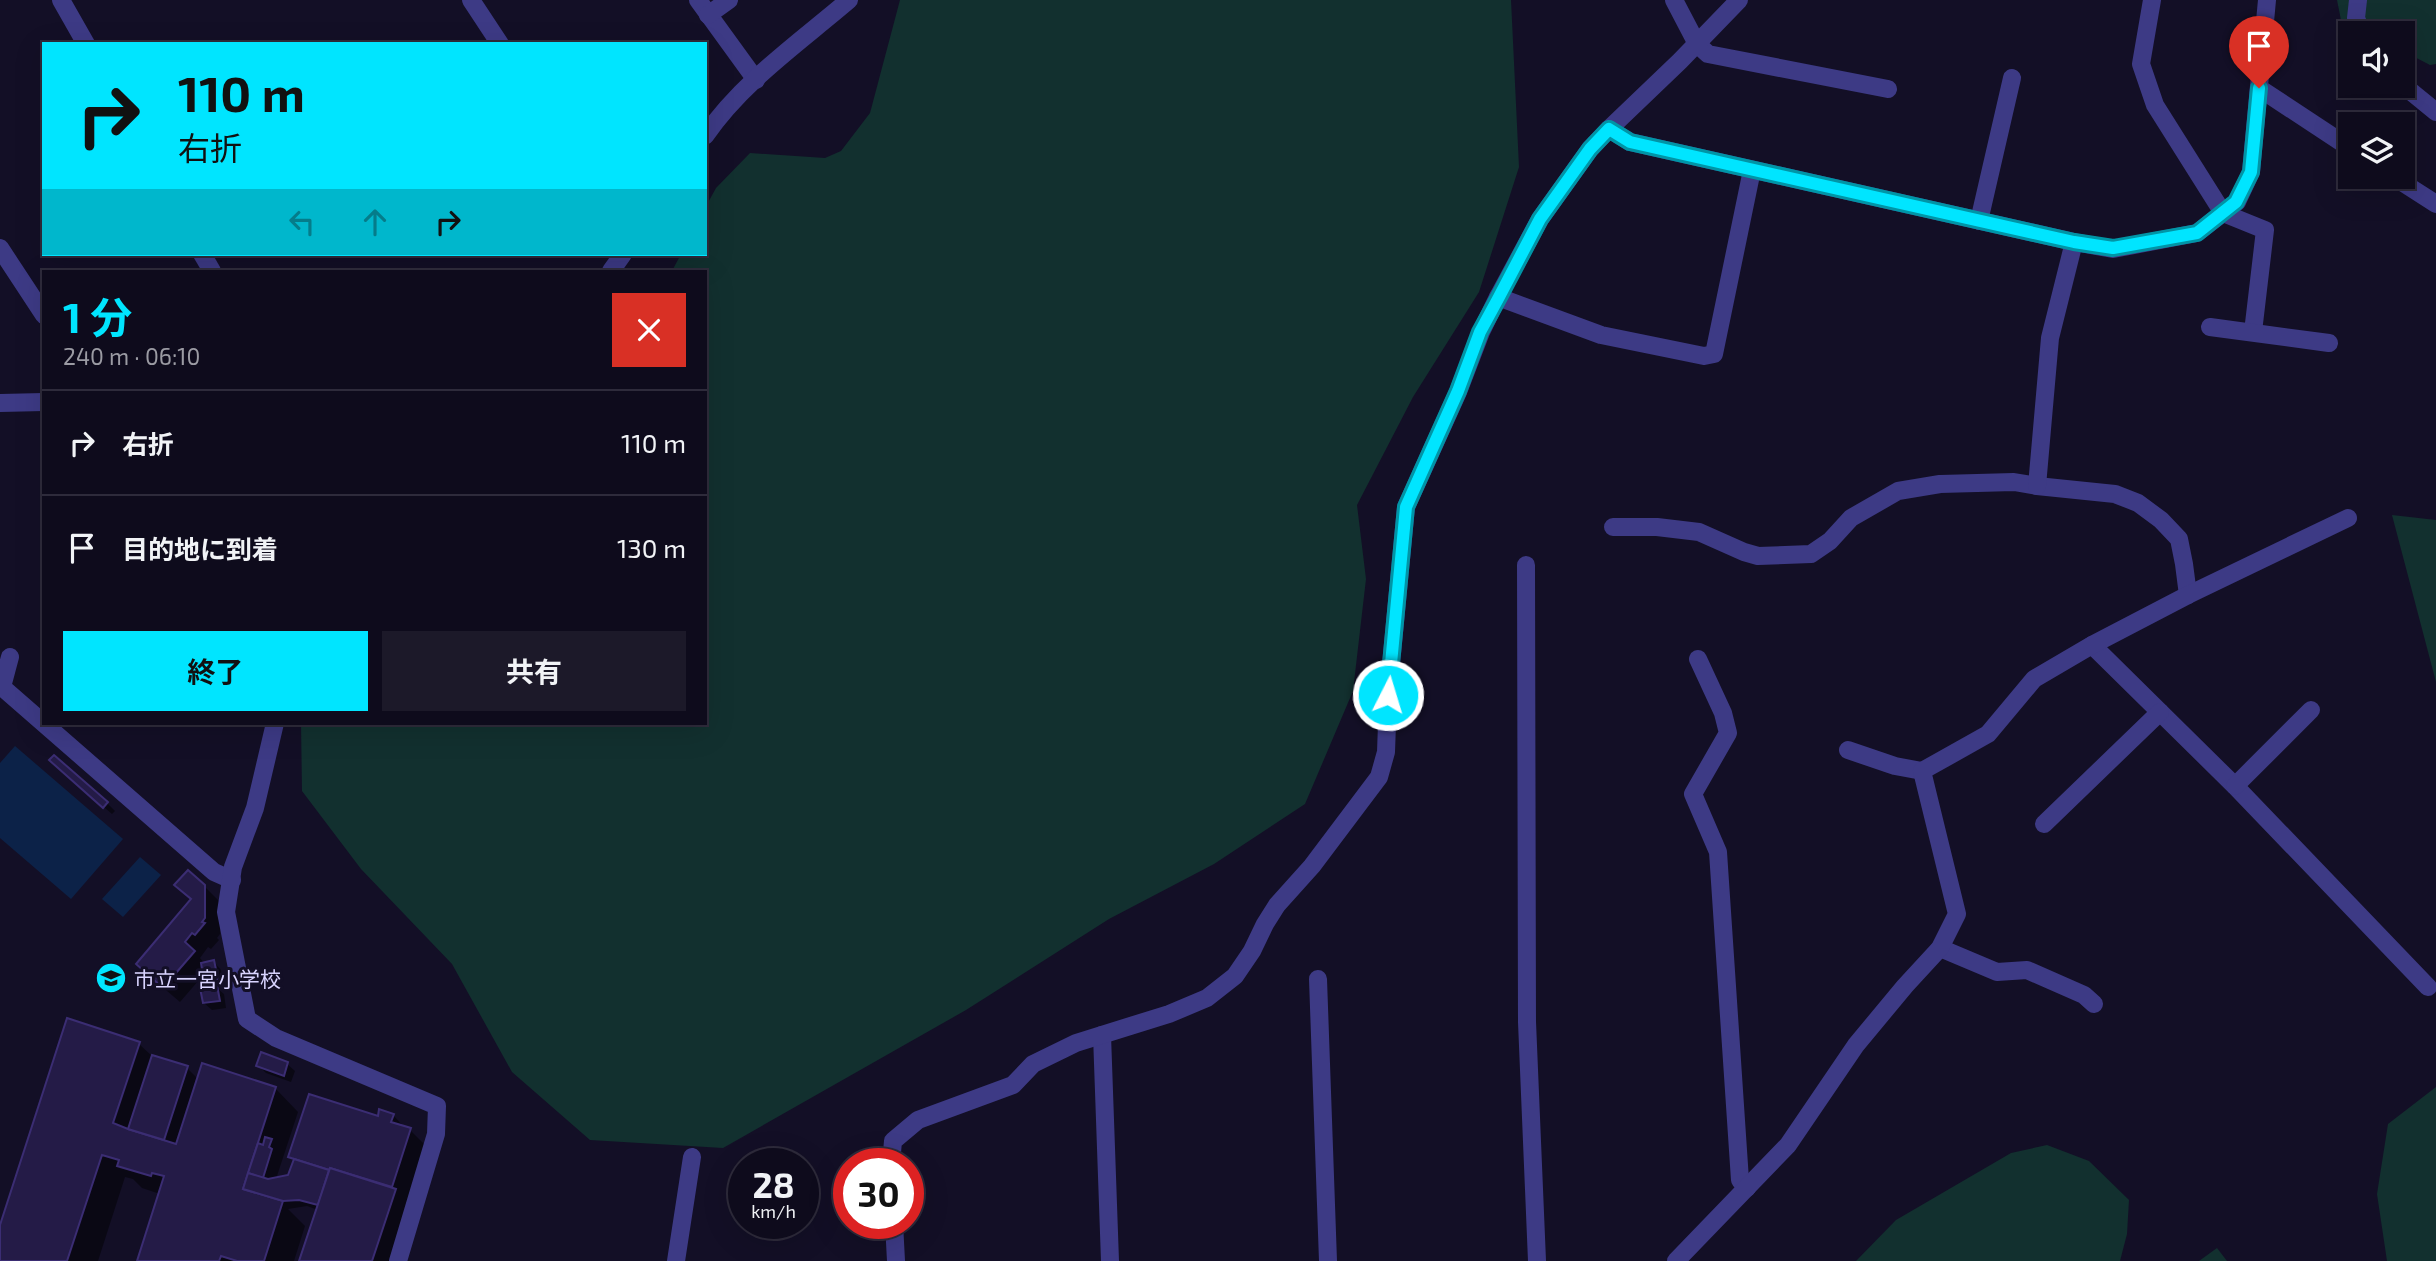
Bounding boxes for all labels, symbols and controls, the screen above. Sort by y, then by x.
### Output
pin [2229,16,2289,88]
map controls [2338,21,2415,189]
button: sound [2338,21,2415,98]
icon: arrive [2240,27,2278,65]
text: 110 m [178,63,305,122]
icon: right [63,70,154,161]
button: layers [2338,112,2415,189]
text: 右折 [178,128,242,166]
icon: left [283,203,321,241]
icon: ahead [356,203,394,241]
icon: right [429,203,467,241]
text: 1 分 [63,291,132,341]
button: close [612,293,686,367]
text: 240 m · 06:10 [63,342,200,370]
icon: right [63,424,101,462]
text: 110 m [621,427,686,458]
text: 右折 [122,428,174,459]
icon: arrive [63,529,101,567]
text: 130 m [617,532,686,563]
text: 目的地に到着 [122,533,278,564]
button: 終了 [63,631,368,711]
button: 共有 [382,631,686,711]
position arrow [1351,658,1425,732]
school or university icon: 市立一宮小学校 [94,961,128,995]
place label: 市立一宮小学校 [134,966,281,991]
speed limit sign: 30 [833,1148,924,1239]
text: 28 [752,1163,795,1205]
text: km/h [751,1200,796,1222]

